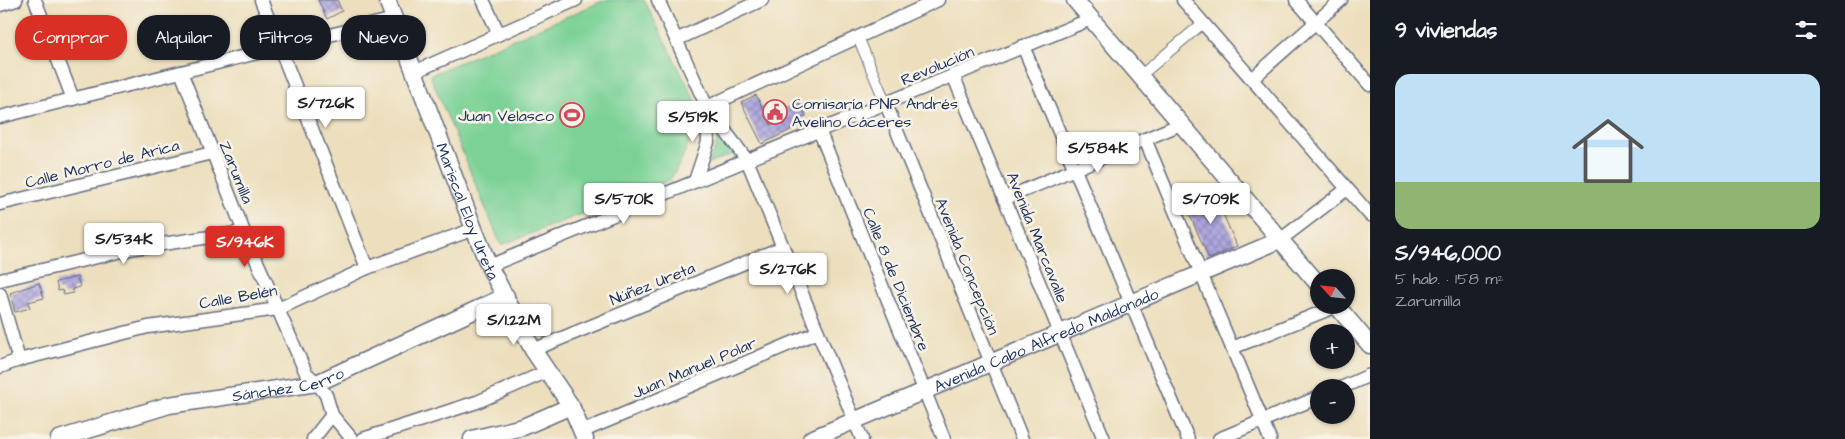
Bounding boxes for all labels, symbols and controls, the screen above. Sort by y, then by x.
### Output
chip: Comprar [15,15,127,60]
chip: Alquilar [137,15,230,60]
chip: Filtros [240,15,331,60]
chip: Nuevo [341,15,426,60]
text: 9 viviendas [1395,16,1497,45]
icon: filters [1792,16,1820,44]
street label: Revolución [897,41,977,91]
pin: S/726K [285,86,367,129]
text: S/726K [298,92,354,114]
place label: Comisaría PNP Andrés Avelino Cáceres [792,93,958,133]
public building icon: Comisaría PNP Andrés Avelino Cáceres [762,99,788,125]
pin: S/519K [652,100,734,143]
sports icon: Juan Velasco [559,102,585,128]
place label: Juan Velasco [458,105,554,127]
text: S/519K [668,106,718,128]
icon: home [1563,106,1653,196]
pin: S/584K [1057,132,1139,174]
street label: Calle Morro de Arica [23,134,182,194]
text: S/584K [1068,137,1128,159]
street label: Zarumilla [214,138,259,207]
street label: Mariscal Eloy Ureta [430,140,504,284]
street label: Avenida Marcavalle [1001,169,1073,306]
pin: S/570K [583,182,665,225]
pin: S/709K [1170,182,1252,225]
text: S/570K [595,188,653,210]
text: S/709K [1183,188,1239,210]
street label: Avenida Concepción [930,195,1005,338]
street label: Calle 8 de Diciembre [857,205,935,355]
pin: S/534K [83,222,165,265]
pin: S/946K [204,226,286,268]
text: S/534K [95,228,153,250]
text: S/946K [216,231,274,253]
text: S/946,000 [1395,239,1501,268]
pin: S/276K [747,252,829,295]
street label: Núñez Ureta [606,257,698,311]
text: S/276K [760,258,816,280]
text: 5 hab. · 158 m² [1395,268,1504,290]
north arrow [1310,269,1355,314]
map controls [1310,269,1355,424]
street label: Calle Belén [197,279,279,315]
street label: Avenida Cabo Alfredo Maldonado [930,283,1162,398]
text: Zarumilla [1395,290,1461,312]
pin: S/1.22M [468,304,560,346]
text: S/1.22M [487,309,541,331]
button: + [1310,324,1355,369]
street label: Juan Manuel Polar [629,332,760,404]
street label: Sánchez Cerro [231,362,348,407]
button: − [1310,379,1355,424]

